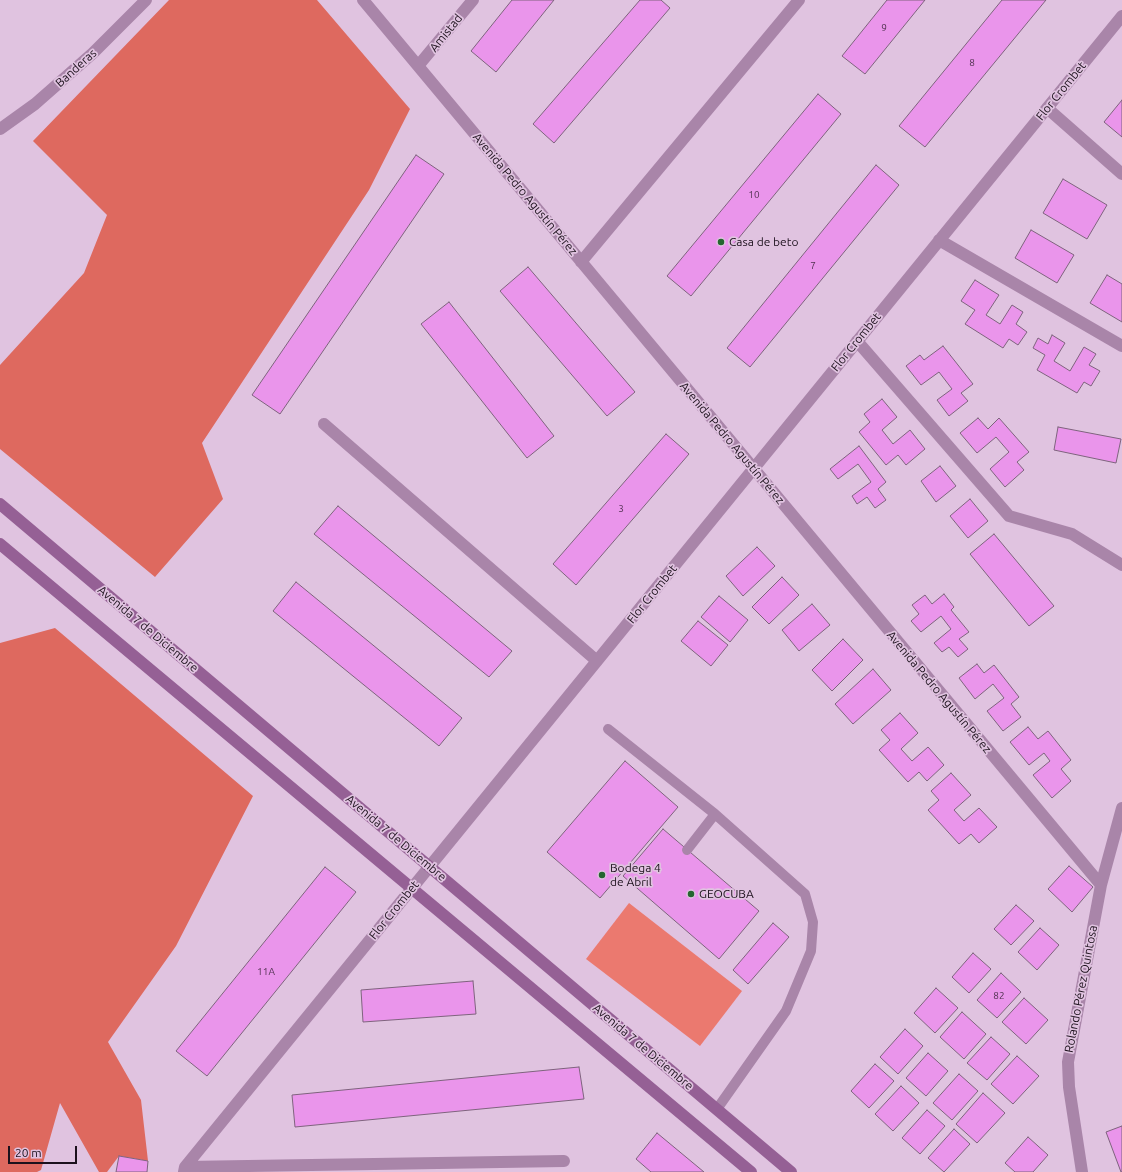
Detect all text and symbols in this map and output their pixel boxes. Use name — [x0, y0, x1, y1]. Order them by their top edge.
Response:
street label: Amistad — [427, 11, 465, 55]
house number: 9 — [881, 22, 887, 34]
street label: Banderas — [53, 46, 99, 90]
house number: 8 — [969, 57, 975, 69]
street label: Flor Crombet — [1033, 59, 1089, 123]
street label: Avenida Pedro Agustín Pérez — [470, 130, 580, 258]
house number: 10 — [748, 189, 760, 201]
place label: Casa de beto — [729, 235, 798, 249]
marker: Casa de beto — [716, 237, 726, 247]
house number: 7 — [810, 260, 816, 272]
street label: Flor Crombet — [828, 310, 884, 374]
street label: Avenida Pedro Agustín Pérez — [677, 379, 787, 507]
house number: 3 — [618, 503, 624, 515]
street label: Flor Crombet — [624, 562, 680, 626]
street label: Avenida 7 de Diciembre — [95, 583, 201, 675]
street label: Avenida Pedro Agustín Pérez — [884, 628, 994, 756]
street label: Avenida 7 de Diciembre — [343, 792, 449, 884]
place label: Bodega 4 de Abril — [610, 861, 661, 889]
marker: Bodega 4 de Abril — [597, 870, 607, 880]
street label: Flor Crombet — [366, 878, 422, 942]
place label: GEOCUBA — [699, 887, 754, 901]
marker: GEOCUBA — [686, 889, 696, 899]
street label: Rolando Pérez Quintosa — [1062, 924, 1100, 1054]
house number: 11A — [257, 966, 275, 978]
house number: 82 — [993, 990, 1005, 1002]
street label: Avenida 7 de Diciembre — [590, 1001, 696, 1093]
scale bar — [10, 1138, 79, 1164]
text: 20 m — [15, 1146, 42, 1159]

